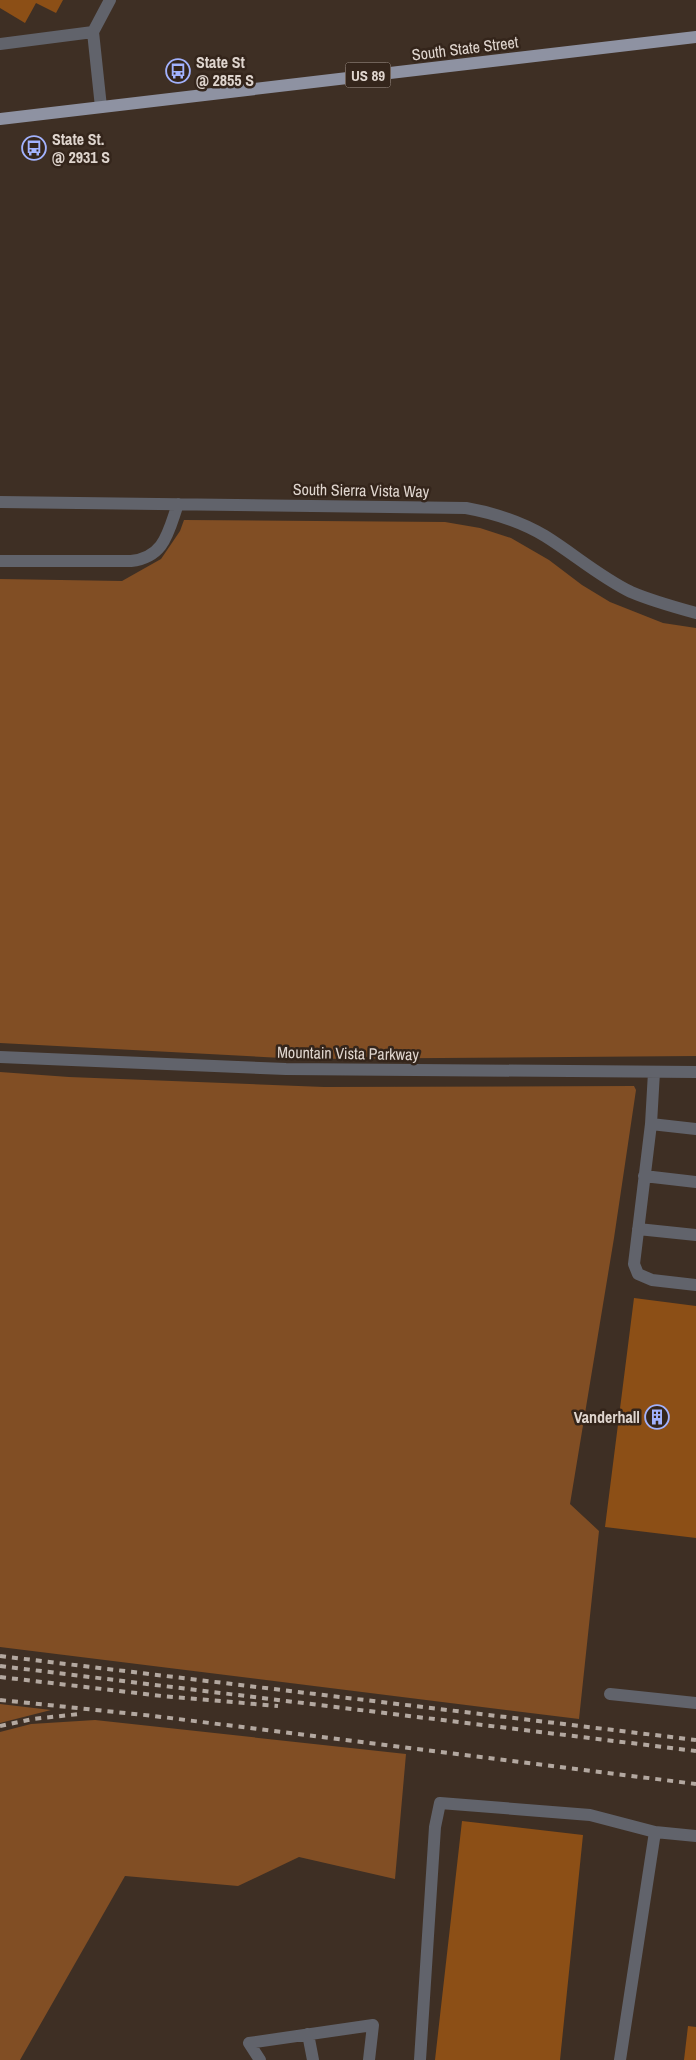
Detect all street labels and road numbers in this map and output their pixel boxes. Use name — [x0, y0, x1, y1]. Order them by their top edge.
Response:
street label: South State Street — [410, 31, 520, 65]
road number: US 89 — [346, 62, 390, 88]
street label: South Sierra Vista Way — [293, 478, 430, 502]
street label: Mountain Vista Parkway — [277, 1041, 420, 1065]

